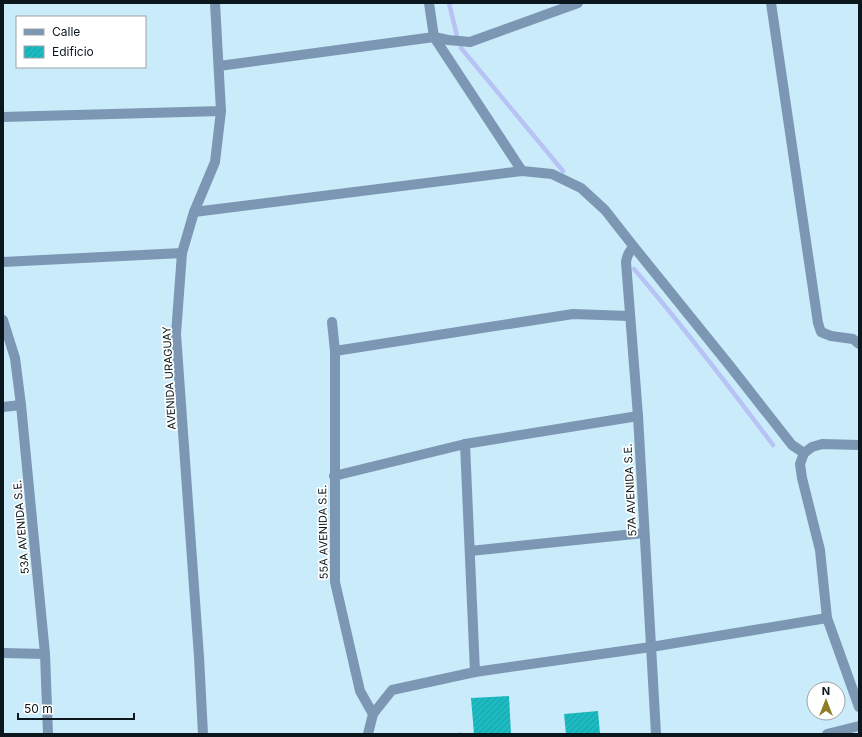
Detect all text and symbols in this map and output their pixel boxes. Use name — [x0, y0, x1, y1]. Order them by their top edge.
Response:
legend — [16, 16, 146, 68]
text: Calle — [52, 24, 80, 39]
text: Edificio — [52, 44, 94, 59]
street label: AVENIDA URAGUAY — [159, 325, 179, 430]
street label: 57A AVENIDA S.E. — [621, 443, 639, 537]
street label: 53A AVENIDA S.E. — [10, 479, 32, 575]
street label: 55A AVENIDA S.E. — [315, 485, 331, 579]
north arrow — [806, 681, 846, 721]
text: N — [822, 684, 830, 698]
scale bar — [18, 695, 134, 721]
text: 50 m — [24, 701, 53, 716]

